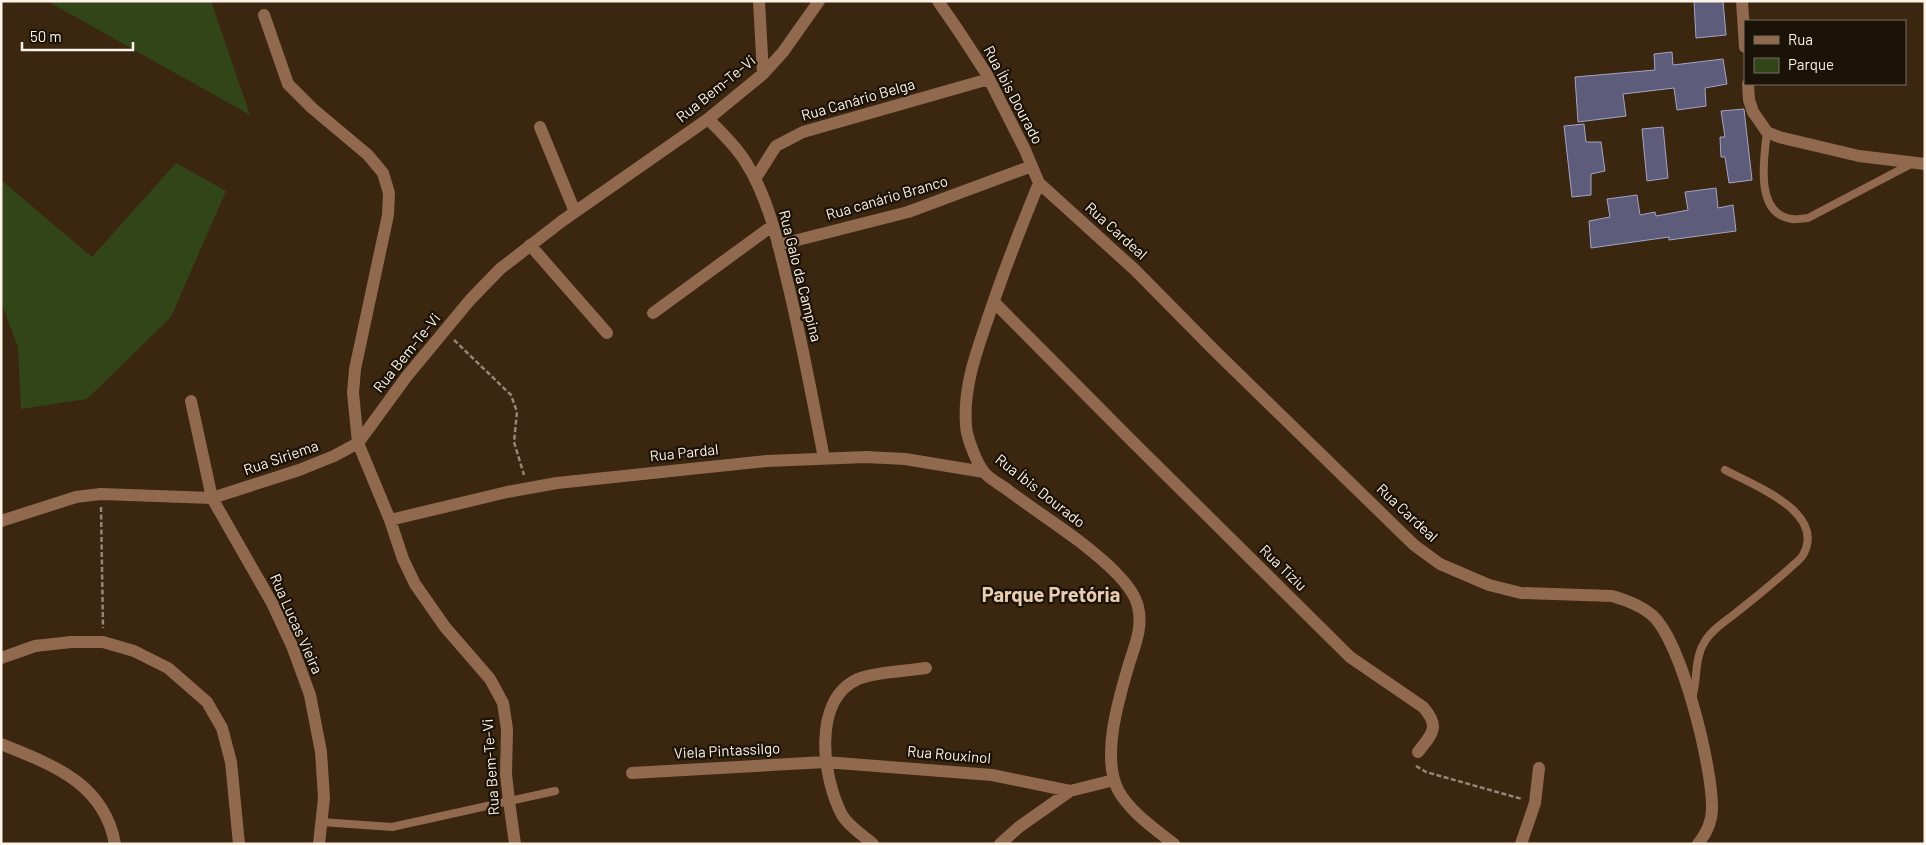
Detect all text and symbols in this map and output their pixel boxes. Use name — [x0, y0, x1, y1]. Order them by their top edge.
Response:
scale bar — [22, 20, 134, 52]
legend — [1744, 20, 1906, 85]
text: 50 m — [30, 27, 62, 45]
text: Rua — [1788, 30, 1813, 48]
street label: Rua Íbis Dourado — [980, 42, 1047, 147]
street label: Rua Bem-Te-Vi — [672, 51, 759, 126]
text: Parque — [1788, 55, 1834, 73]
street label: Rua Canário Belga — [799, 74, 917, 124]
street label: Rua canário Branco — [824, 171, 950, 223]
street label: Rua Cardeal — [1082, 198, 1151, 263]
street label: Rua Galo da Campina — [776, 208, 826, 343]
street label: Rua Bem-Te-Vi — [369, 309, 444, 396]
street label: Rua Siriema — [241, 436, 320, 478]
street label: Rua Pardal — [649, 439, 719, 465]
street label: Rua Íbis Dourado — [992, 450, 1089, 531]
street label: Rua Cardeal — [1373, 479, 1442, 545]
street label: Rua Tiziu — [1256, 540, 1311, 594]
street label: Rua Lucas Vieira — [267, 571, 327, 676]
district label: Parque Pretória — [982, 582, 1120, 606]
street label: Rua Bem-Te-Vi — [478, 718, 502, 816]
street label: Viela Pintassilgo — [673, 738, 781, 762]
street label: Rua Rouxinol — [907, 741, 992, 767]

